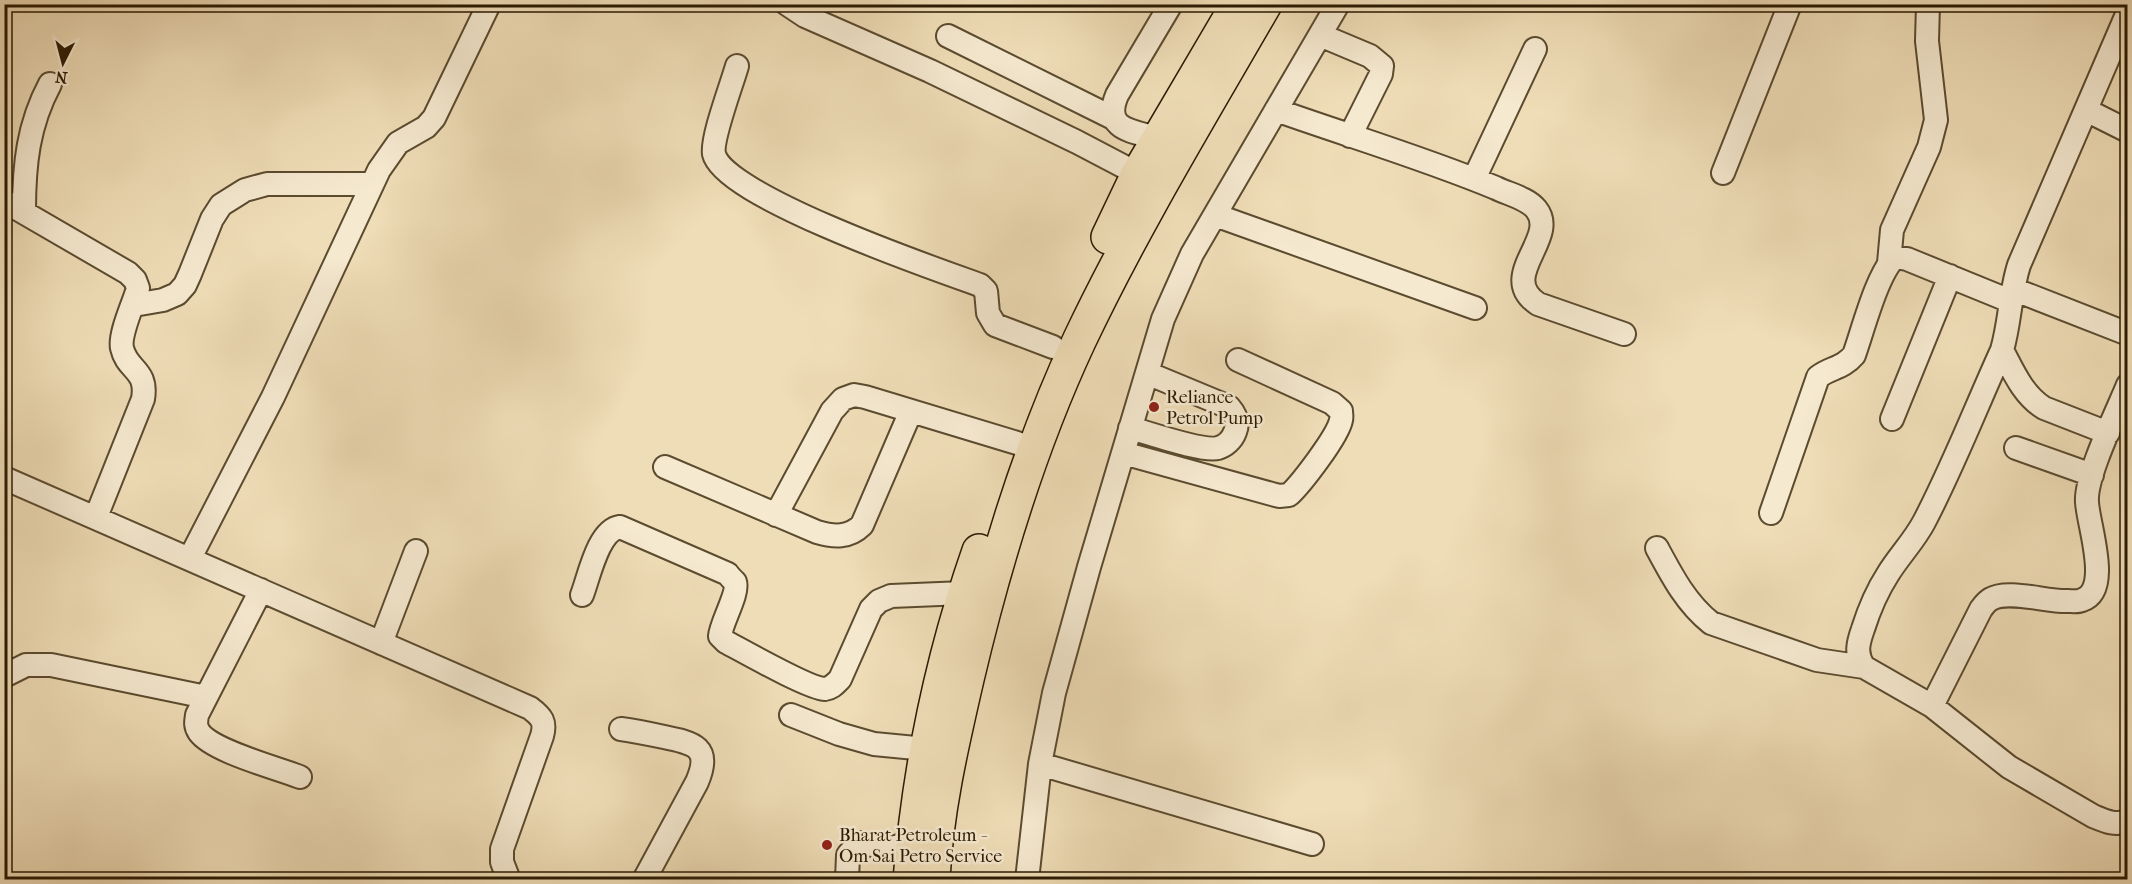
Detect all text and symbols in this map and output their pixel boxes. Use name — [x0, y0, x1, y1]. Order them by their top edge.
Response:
north arrow — [33, 33, 93, 93]
text: N — [54, 67, 69, 88]
place label: Reliance Petrol Pump — [1166, 387, 1263, 429]
marker: Reliance Petrol Pump — [1147, 400, 1161, 414]
place label: Bharat Petroleum - Om Sai Petro Service — [839, 825, 1002, 867]
marker: Bharat Petroleum - Om Sai Petro Service — [820, 838, 834, 852]

